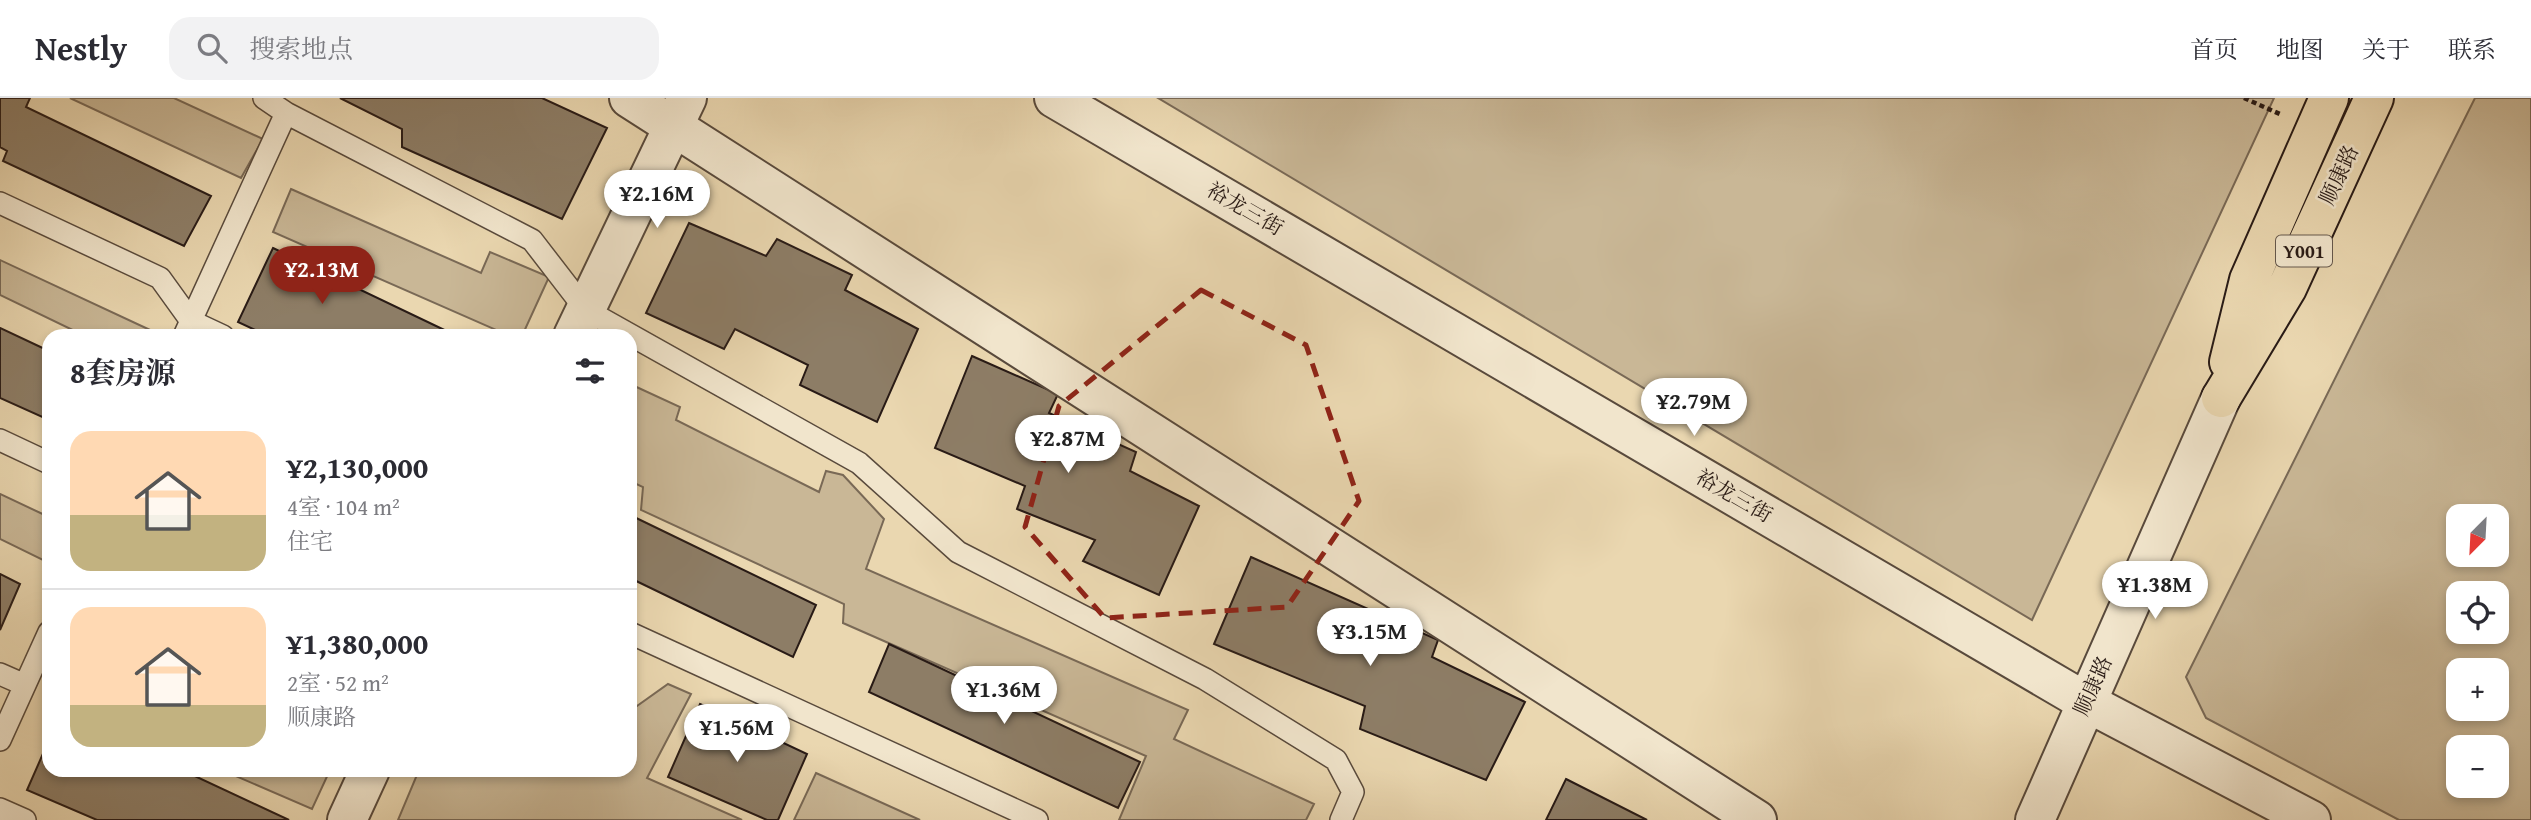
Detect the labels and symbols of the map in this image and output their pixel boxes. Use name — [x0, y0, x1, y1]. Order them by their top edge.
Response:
street label: 顺康路 — [2311, 140, 2366, 210]
pin: ¥2.16M — [600, 170, 714, 230]
street label: 裕龙三街 — [1201, 174, 1289, 243]
road number: Y001 — [2276, 236, 2332, 266]
pin: ¥2.13M — [265, 246, 379, 306]
pin: ¥2.79M — [1637, 378, 1751, 438]
pin: ¥2.87M — [1011, 416, 1125, 475]
street label: 裕龙三街 — [1690, 461, 1778, 530]
north arrow — [2446, 504, 2510, 567]
pin: ¥1.38M — [2098, 561, 2212, 621]
pin: ¥3.15M — [1313, 608, 1427, 668]
street label: 顺康路 — [2066, 651, 2120, 721]
pin: ¥1.36M — [947, 666, 1061, 726]
pin: ¥1.56M — [680, 704, 794, 764]

